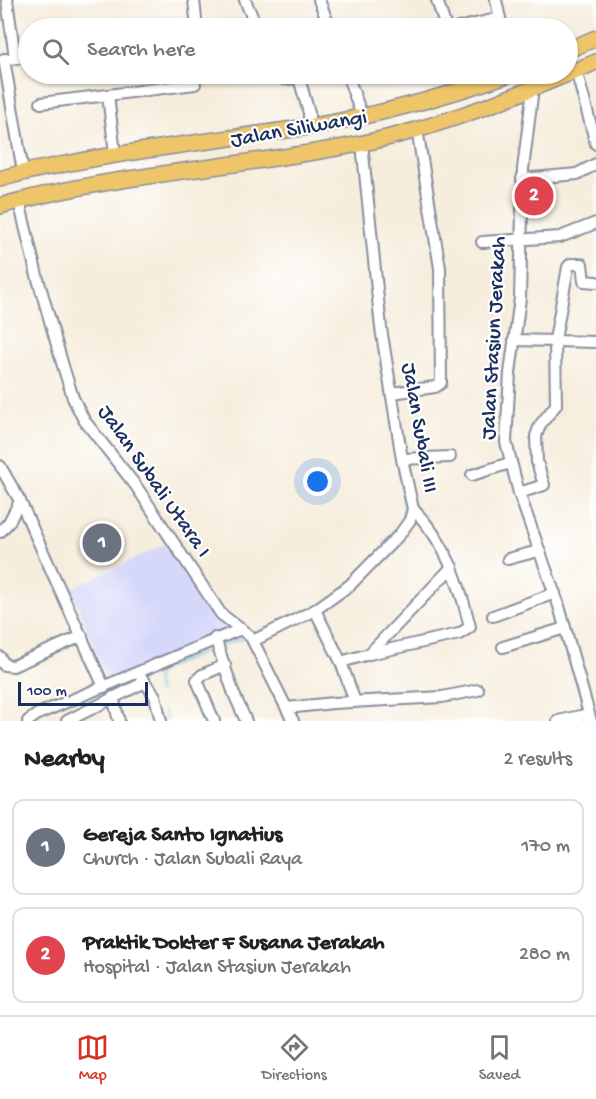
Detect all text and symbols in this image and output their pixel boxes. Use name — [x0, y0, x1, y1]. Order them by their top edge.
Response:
search box — [18, 18, 578, 84]
icon: search — [39, 35, 72, 68]
text: Search here — [87, 38, 195, 64]
street label: Jalan Siliwangi — [229, 105, 369, 155]
pin: 2 — [514, 174, 554, 218]
street label: Jalan Stasiun Jerakah — [477, 235, 513, 440]
street label: Jalan Subali III — [394, 361, 442, 495]
street label: Jalan Subali Utara I — [91, 401, 215, 563]
your location — [303, 467, 332, 496]
pin: 1 — [82, 520, 122, 566]
scale bar — [18, 679, 148, 706]
text: 100 m — [27, 683, 67, 702]
text: Nearby — [24, 745, 105, 776]
text: 2 results — [503, 749, 572, 772]
text: Gereja Santo Ignatius — [83, 823, 282, 849]
text: 1 — [41, 836, 50, 859]
text: 170 m — [521, 836, 570, 859]
text: Church · Jalan Subali Raya — [83, 849, 302, 872]
text: Praktik Dokter F Susana Jerakah — [83, 931, 385, 957]
text: 2 — [41, 944, 50, 967]
text: 280 m — [519, 944, 570, 967]
text: Hospital · Jalan Stasiun Jerakah — [83, 957, 351, 980]
tab: Map — [76, 1031, 109, 1086]
tab: Directions — [261, 1031, 327, 1086]
tab: Saved — [479, 1031, 520, 1086]

